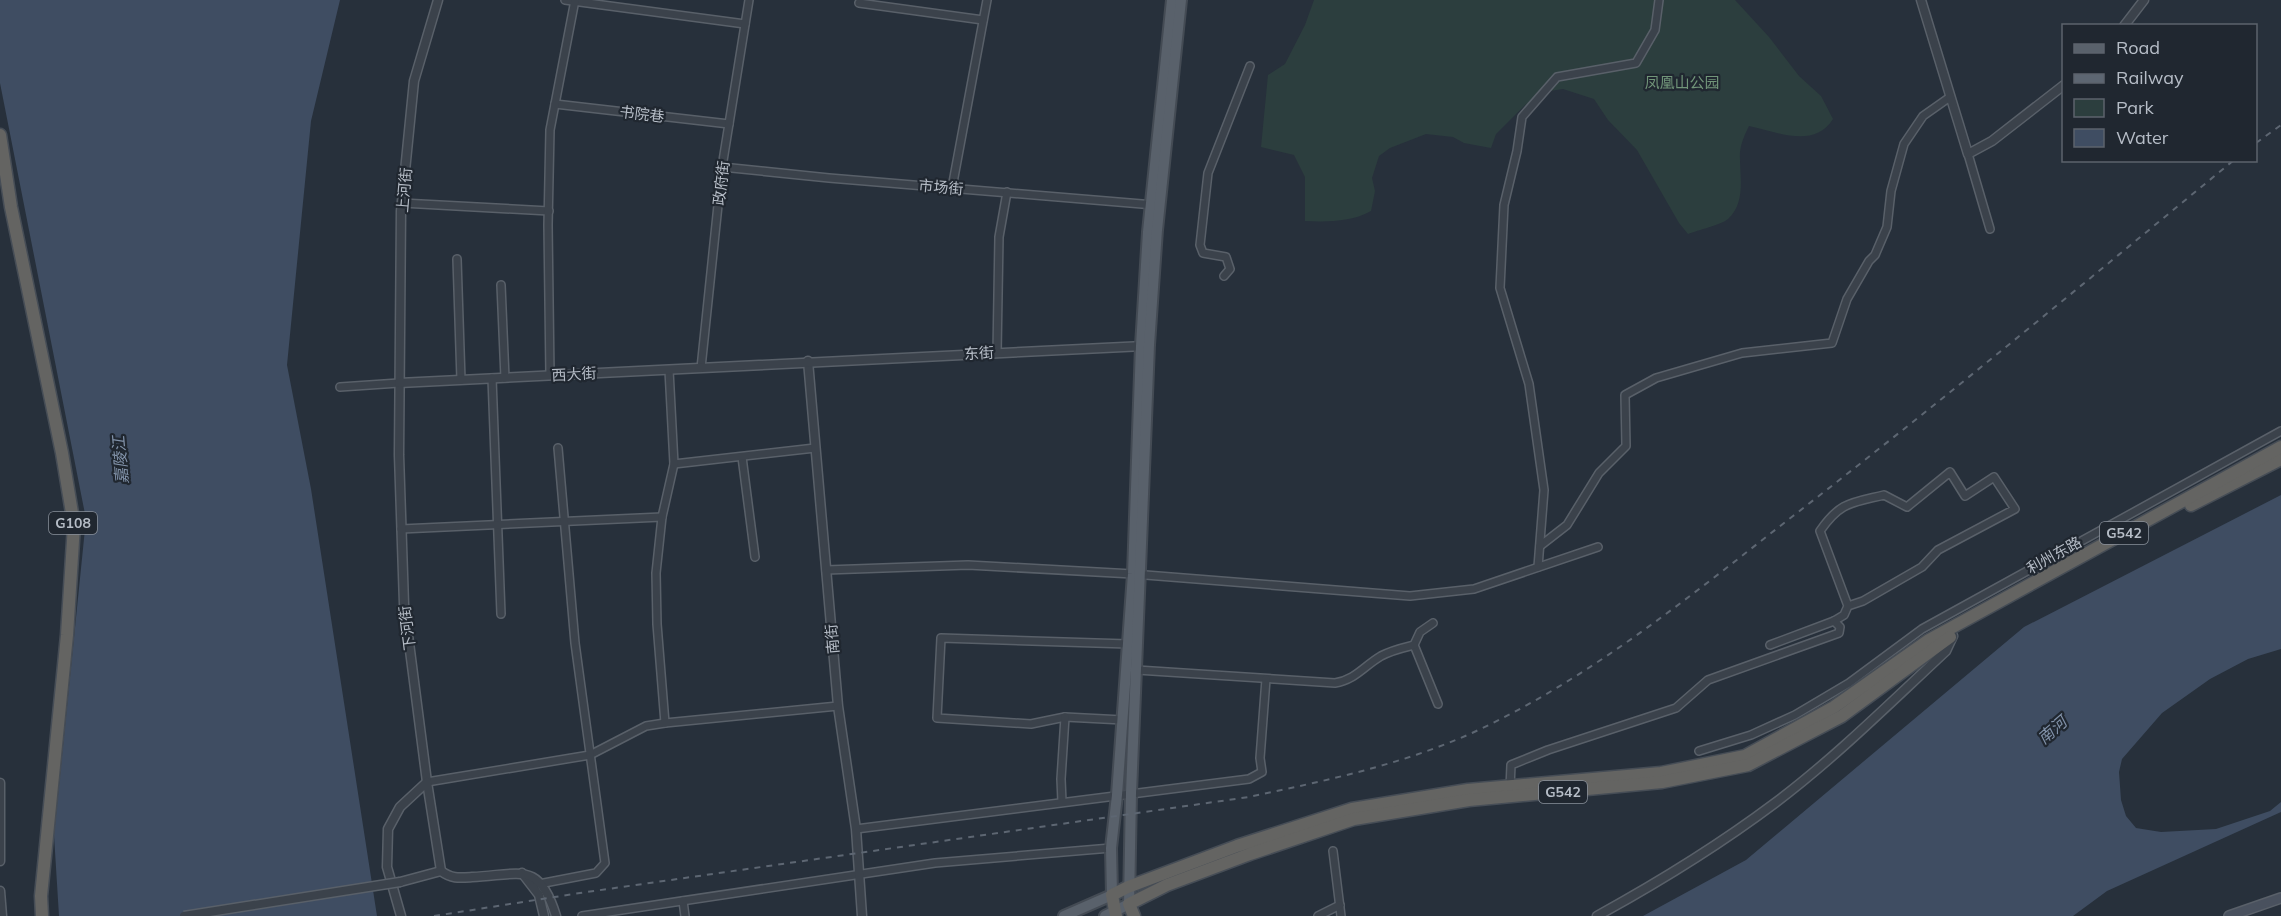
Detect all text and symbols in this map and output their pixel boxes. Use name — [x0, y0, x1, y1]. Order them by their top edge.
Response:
legend — [2062, 24, 2257, 162]
text: Road — [2116, 36, 2160, 59]
text: Railway — [2116, 66, 2184, 89]
park label: 凤凰山公园 — [1644, 73, 1720, 92]
text: Park — [2116, 96, 2155, 119]
street label: 书院巷 — [619, 102, 665, 126]
text: Water — [2116, 126, 2169, 149]
street label: 政府街 — [709, 160, 733, 206]
street label: 上河街 — [393, 167, 415, 213]
street label: 市场街 — [918, 176, 964, 198]
street label: 东街 — [964, 343, 994, 363]
street label: 西大街 — [551, 363, 597, 385]
water label: 嘉陵江 — [108, 433, 132, 485]
road number: G108 — [49, 512, 97, 534]
road number: G542 — [2100, 522, 2148, 544]
street label: 利州东路 — [2023, 532, 2085, 578]
street label: 下河街 — [395, 605, 419, 651]
street label: 南街 — [821, 623, 843, 655]
water label: 南河 — [2033, 710, 2073, 748]
road number: G542 — [1539, 781, 1587, 803]

